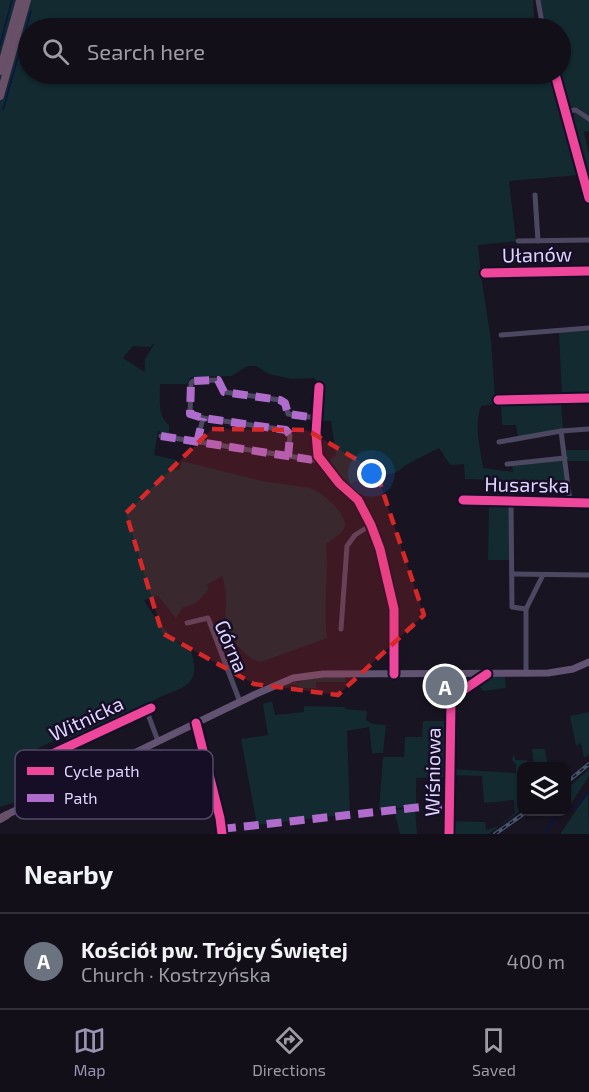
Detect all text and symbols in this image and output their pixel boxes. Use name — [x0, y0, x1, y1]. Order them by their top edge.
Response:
search box — [18, 18, 571, 84]
icon: search — [39, 35, 72, 68]
text: Search here — [87, 38, 205, 64]
street label: Ułanów — [502, 241, 572, 267]
your location — [357, 459, 386, 488]
street label: Husarska — [484, 471, 570, 497]
street label: Górna — [210, 616, 254, 676]
pin: A — [426, 664, 464, 708]
street label: Witnicka — [45, 690, 127, 746]
street label: Wiśniowa — [419, 727, 445, 817]
legend — [15, 750, 213, 819]
text: Cycle path — [64, 761, 140, 780]
map controls — [517, 762, 571, 816]
button: layers — [517, 762, 571, 816]
text: Path — [64, 788, 98, 807]
text: Nearby — [24, 858, 113, 889]
text: Kościół pw. Trójcy Świętej — [81, 936, 348, 962]
text: A — [37, 949, 50, 973]
text: 400 m — [507, 949, 565, 973]
text: Church · Kostrzyńska — [81, 962, 271, 986]
tab: Map — [73, 1024, 106, 1079]
tab: Directions — [252, 1024, 326, 1079]
tab: Saved — [472, 1024, 516, 1079]

